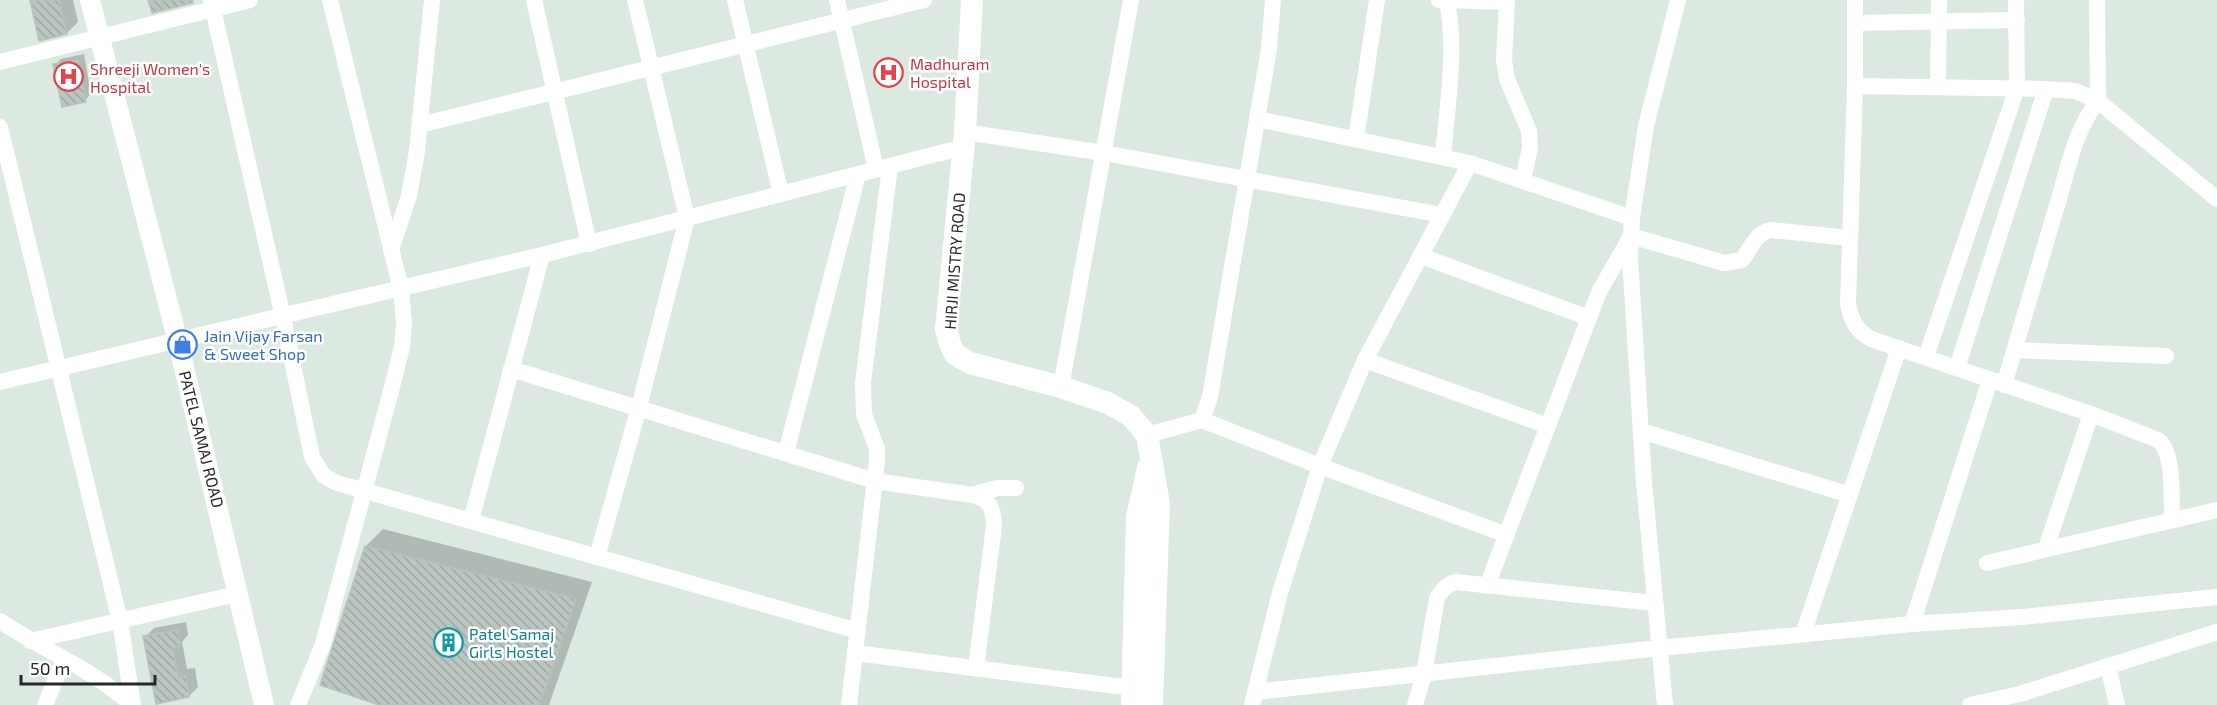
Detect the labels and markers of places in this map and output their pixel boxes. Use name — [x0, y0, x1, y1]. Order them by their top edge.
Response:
place label: Madhuram Hospital — [910, 54, 990, 91]
hospital icon: Madhuram Hospital — [873, 56, 905, 88]
place label: Shreeji Women's Hospital — [90, 59, 210, 96]
hospital icon: Shreeji Women's Hospital — [53, 61, 85, 93]
place label: Jain Vijay Farsan & Sweet Shop — [204, 326, 323, 363]
shop icon: Jain Vijay Farsan & Sweet Shop — [167, 328, 199, 360]
place label: Patel Samaj Girls Hostel — [469, 624, 554, 661]
building icon: Patel Samaj Girls Hostel — [432, 626, 464, 658]

